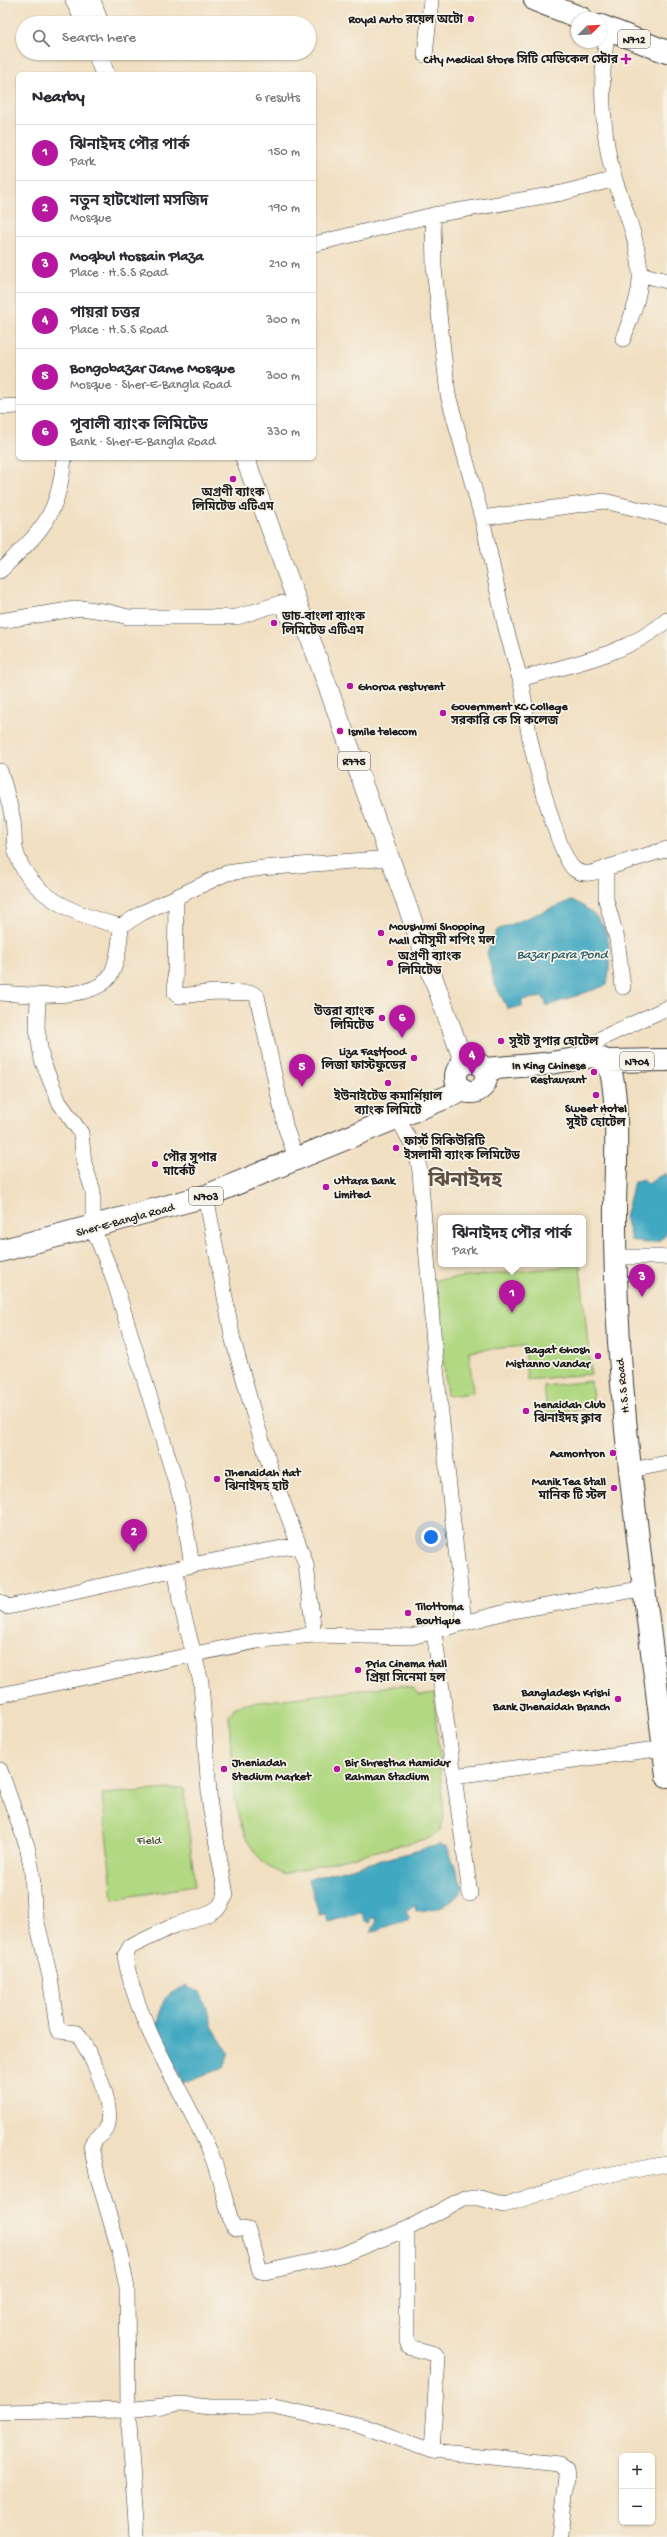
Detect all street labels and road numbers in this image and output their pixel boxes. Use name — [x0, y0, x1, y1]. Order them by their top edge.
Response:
road number: N712 — [618, 30, 650, 48]
road number: R775 — [338, 752, 370, 770]
road number: N704 — [620, 1052, 654, 1070]
road number: N703 — [189, 1187, 223, 1205]
street label: Sher-E-Bangla Road — [75, 1201, 177, 1241]
street label: H.S.S Road — [614, 1357, 634, 1414]

